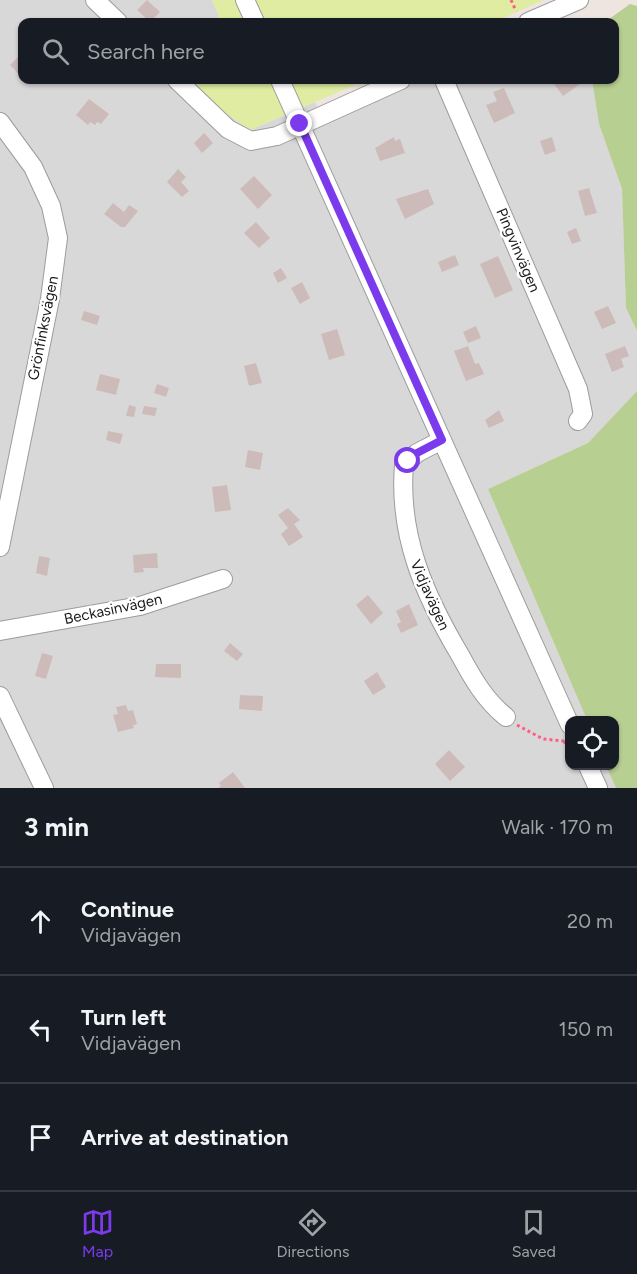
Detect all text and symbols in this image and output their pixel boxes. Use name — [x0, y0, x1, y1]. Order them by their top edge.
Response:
search box — [18, 18, 619, 84]
icon: search — [39, 35, 72, 68]
text: Search here — [87, 38, 205, 65]
route end — [286, 110, 312, 136]
street label: Pingvinvägen — [492, 205, 544, 295]
street label: Grönfinksvägen — [24, 274, 62, 382]
route start — [394, 447, 420, 473]
street label: Vidjavägen — [407, 557, 453, 633]
street label: Beckasinvägen — [62, 590, 164, 628]
map controls — [565, 716, 619, 770]
button: locate — [565, 716, 619, 770]
text: 3 min — [24, 811, 89, 843]
text: Walk · 170 m — [502, 815, 613, 839]
text: Continue — [81, 896, 174, 923]
icon: ahead — [24, 905, 57, 938]
text: 20 m — [567, 909, 613, 933]
text: Vidjavägen — [81, 923, 181, 947]
text: Turn left — [81, 1004, 167, 1031]
icon: left — [24, 1013, 57, 1046]
text: 150 m — [558, 1017, 613, 1041]
text: Vidjavägen — [81, 1031, 181, 1055]
icon: arrive — [24, 1121, 57, 1154]
text: Arrive at destination — [81, 1124, 289, 1151]
tab: Map — [81, 1206, 114, 1261]
tab: Directions — [276, 1206, 349, 1261]
tab: Saved — [512, 1206, 556, 1261]

